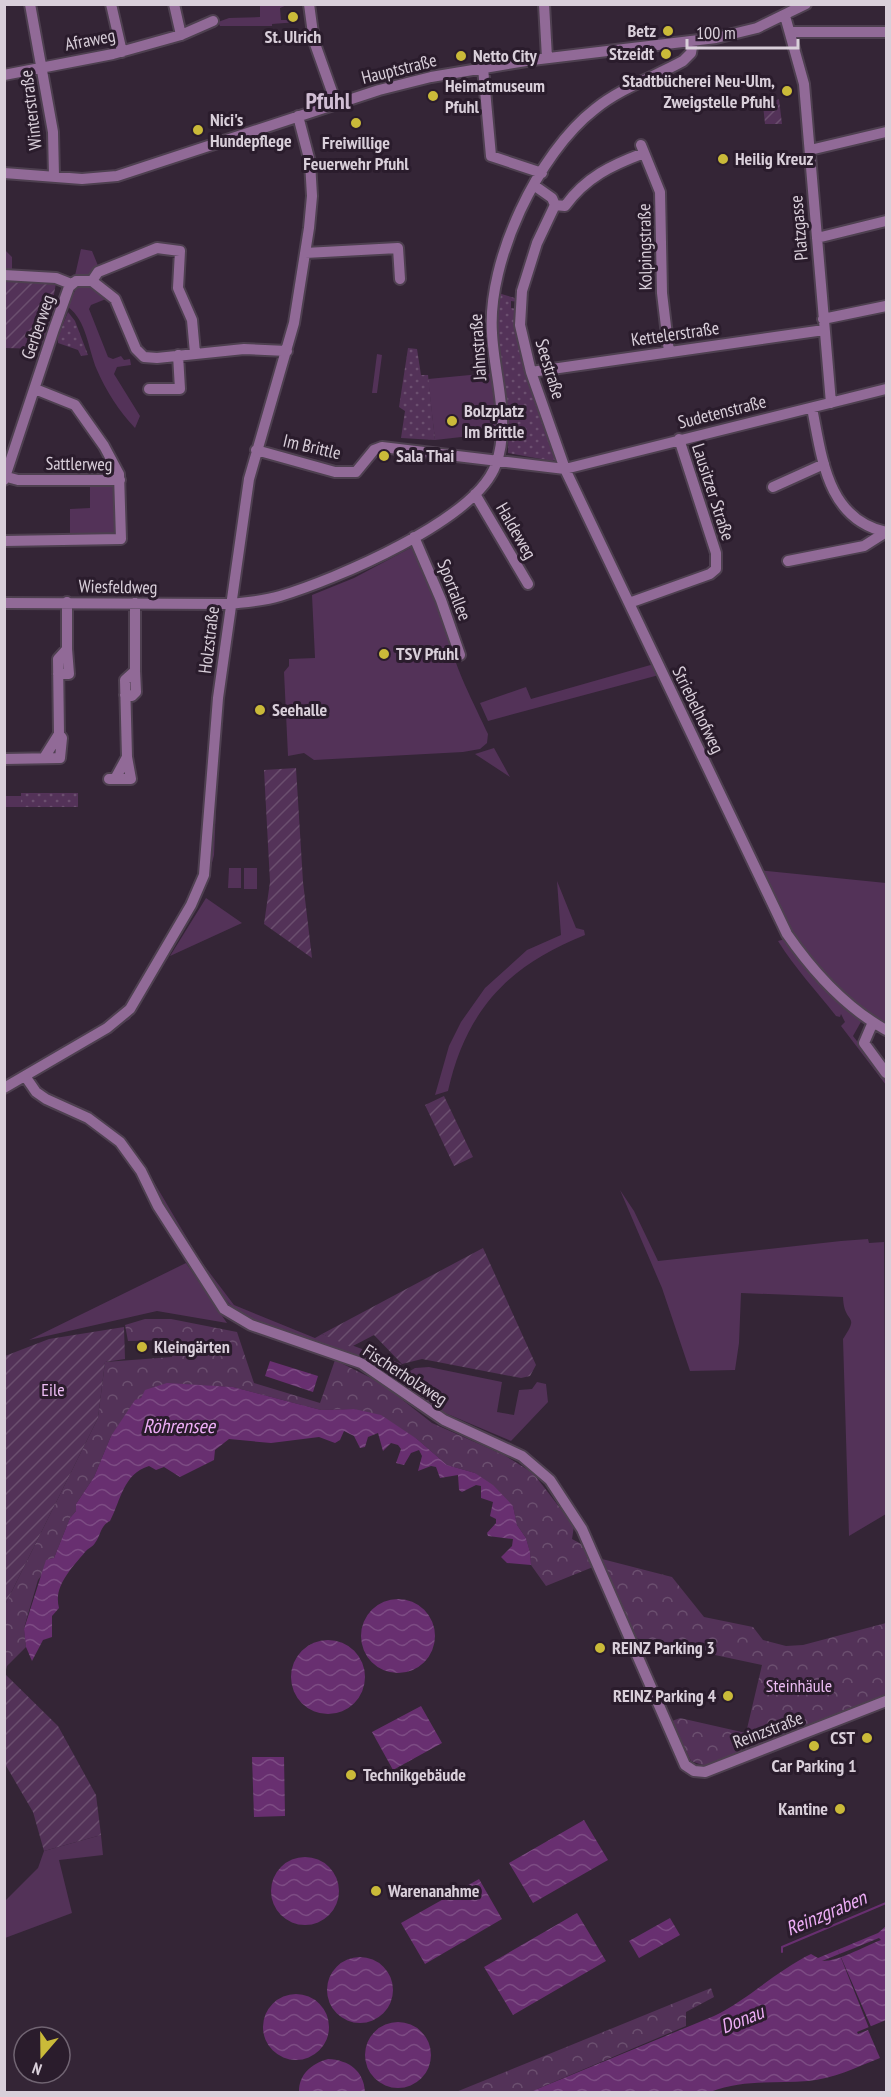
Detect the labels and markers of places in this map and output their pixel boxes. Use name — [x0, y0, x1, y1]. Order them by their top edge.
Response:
marker: St. Ulrich — [286, 10, 300, 24]
place label: Betz — [627, 19, 656, 42]
marker: Betz — [661, 24, 675, 38]
place label: St. Ulrich — [265, 25, 321, 48]
place label: Stzeidt — [609, 42, 655, 65]
place label: Netto City — [473, 44, 537, 67]
marker: Stzeidt — [659, 47, 673, 61]
marker: Netto City — [454, 49, 468, 63]
place label: Stadtbücherei Neu-Ulm, Zweigstelle Pfuhl — [622, 69, 776, 113]
place label: Heimatmuseum Pfuhl — [445, 74, 545, 118]
marker: Stadtbücherei Neu-Ulm, Zweigstelle Pfuhl — [780, 84, 794, 98]
marker: Heimatmuseum Pfuhl — [426, 89, 440, 103]
place label: Nici's Hundepflege — [210, 108, 292, 152]
marker: Freiwillige Feuerwehr Pfuhl — [349, 116, 363, 130]
marker: Nici's Hundepflege — [191, 123, 205, 137]
place label: Freiwillige Feuerwehr Pfuhl — [303, 131, 409, 175]
place label: Heilig Kreuz — [735, 147, 814, 170]
marker: Heilig Kreuz — [716, 152, 730, 166]
place label: Bolzplatz Im Brittle — [464, 399, 525, 443]
marker: Bolzplatz Im Brittle — [445, 414, 459, 428]
place label: Sala Thai — [396, 444, 454, 467]
marker: Sala Thai — [377, 449, 391, 463]
place label: TSV Pfuhl — [396, 642, 459, 665]
marker: TSV Pfuhl — [377, 647, 391, 661]
place label: Seehalle — [272, 698, 328, 721]
marker: Seehalle — [253, 703, 267, 717]
place label: Kleingärten — [154, 1335, 230, 1358]
marker: Kleingärten — [135, 1340, 149, 1354]
place label: REINZ Parking 3 — [612, 1636, 715, 1659]
marker: REINZ Parking 3 — [593, 1641, 607, 1655]
place label: REINZ Parking 4 — [613, 1684, 716, 1707]
marker: REINZ Parking 4 — [721, 1689, 735, 1703]
place label: CST — [830, 1726, 855, 1749]
marker: CST — [860, 1731, 874, 1745]
marker: Car Parking 1 — [807, 1739, 821, 1753]
place label: Car Parking 1 — [771, 1754, 857, 1777]
place label: Technikgebäude — [363, 1763, 466, 1786]
marker: Technikgebäude — [344, 1768, 358, 1782]
place label: Kantine — [778, 1797, 828, 1820]
marker: Kantine — [833, 1802, 847, 1816]
place label: Warenanahme — [387, 1879, 480, 1902]
marker: Warenanahme — [369, 1884, 383, 1898]

